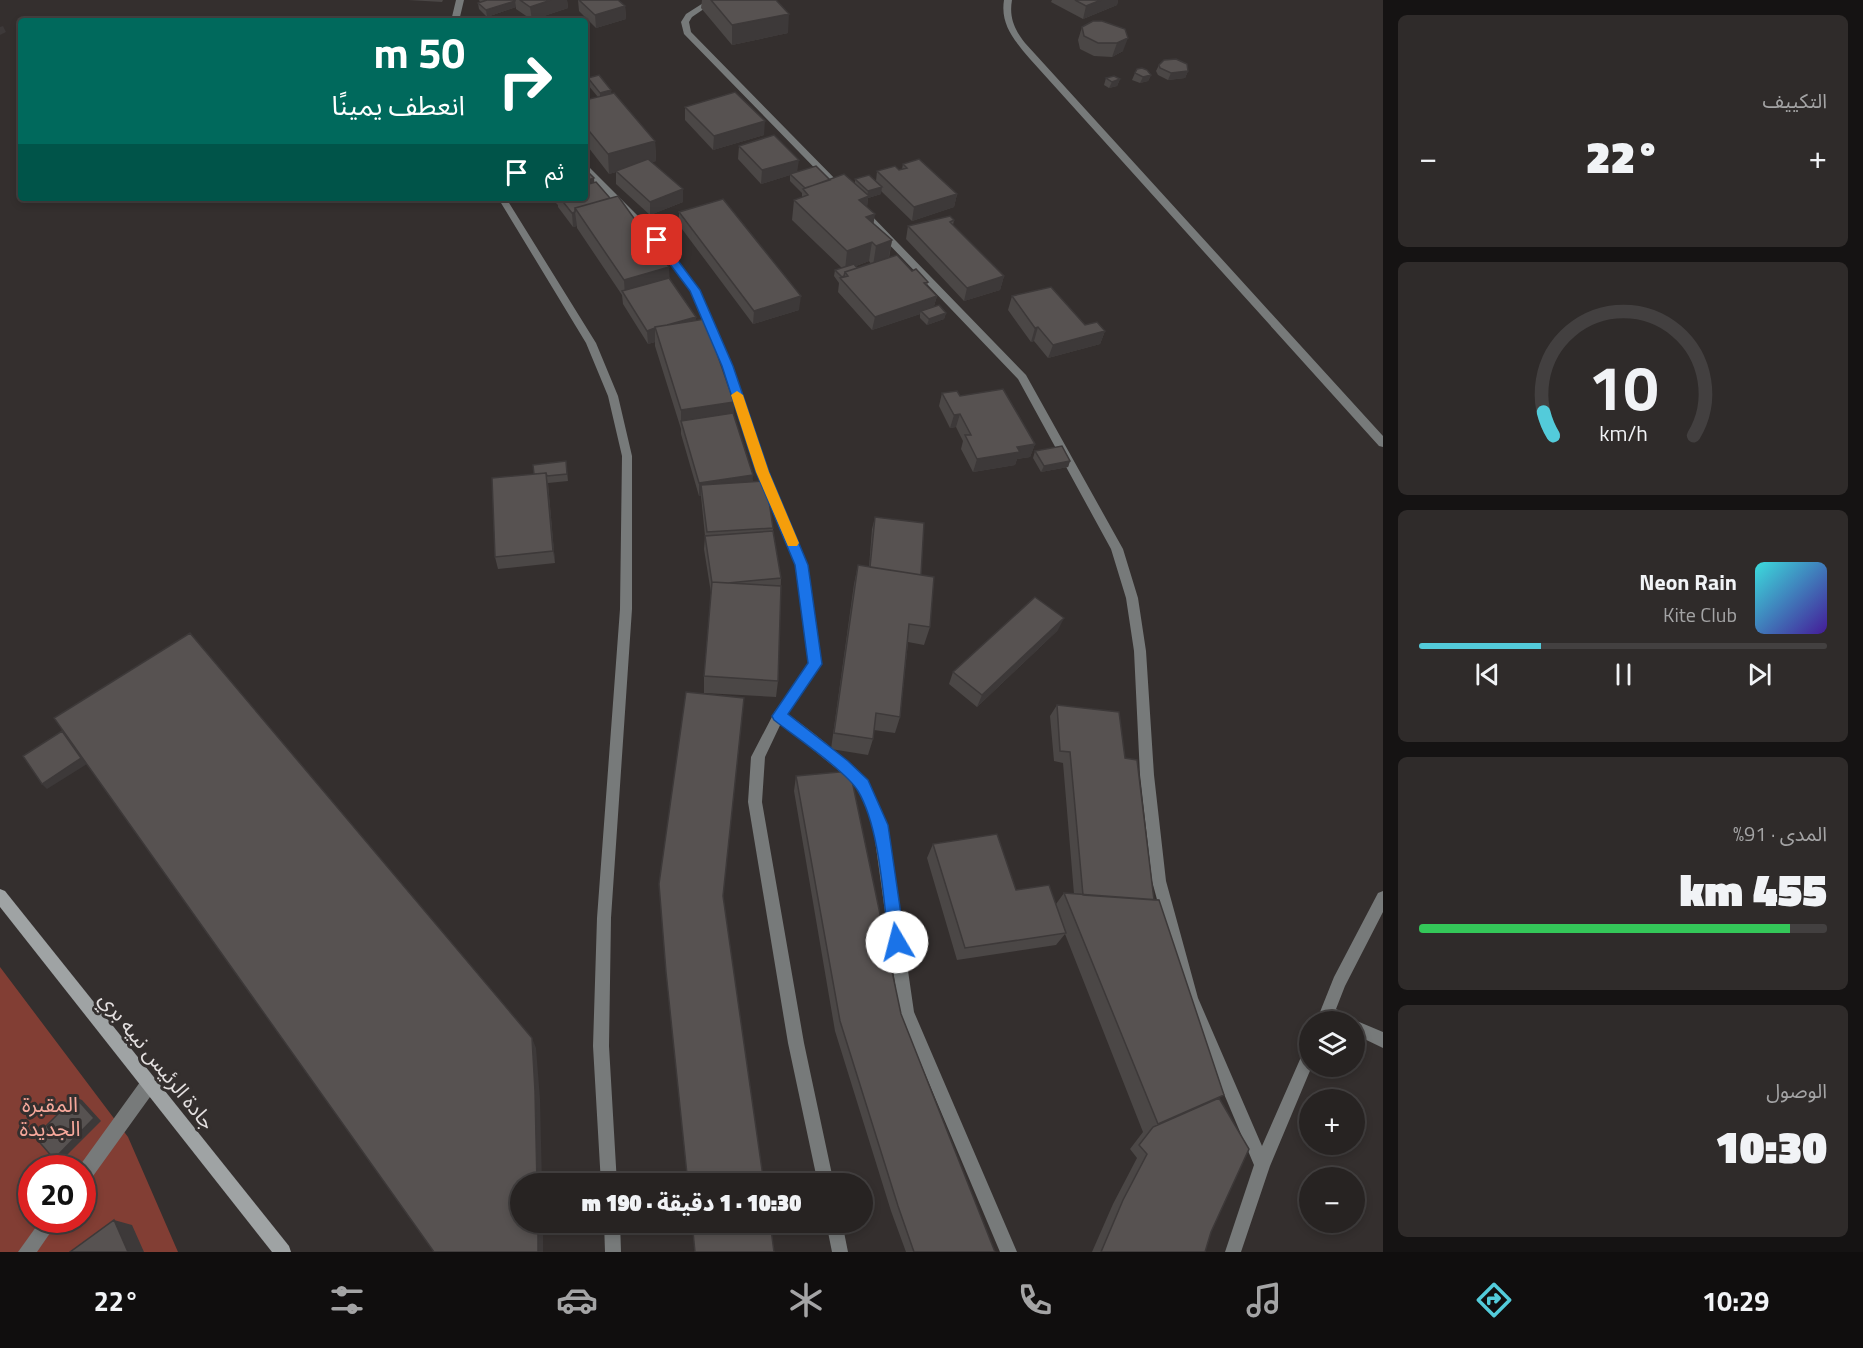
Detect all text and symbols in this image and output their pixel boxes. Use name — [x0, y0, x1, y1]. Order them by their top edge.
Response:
text: 50 m — [373, 20, 465, 84]
icon: right — [486, 42, 564, 120]
text: انعطف يمينًا — [332, 84, 465, 125]
text: التكييف — [1763, 85, 1827, 116]
text: 22° — [1586, 122, 1660, 190]
text: − — [1419, 132, 1437, 182]
text: + — [1809, 132, 1827, 182]
text: ثم — [545, 155, 564, 189]
icon: arrive — [500, 156, 533, 189]
pin — [631, 214, 682, 265]
icon: arrive — [640, 223, 673, 256]
text: 10 — [1588, 339, 1658, 434]
text: km/h — [1599, 417, 1647, 449]
text: Neon Rain — [1639, 565, 1737, 599]
text: Kite Club — [1663, 599, 1737, 630]
icon: previous — [1471, 658, 1504, 691]
icon: pause — [1607, 658, 1640, 691]
icon: next — [1743, 658, 1776, 691]
text: المدى · 91% — [1733, 818, 1827, 849]
text: 455 km — [1679, 855, 1827, 923]
position arrow — [865, 910, 929, 974]
street label: جادة الرئيس نبيه بري — [91, 984, 224, 1137]
map controls — [1299, 1011, 1365, 1233]
button: layers — [1299, 1011, 1365, 1077]
text: الوصول — [1766, 1075, 1827, 1106]
park label: المقبرة الجديدة — [20, 1088, 80, 1144]
button: + — [1299, 1089, 1365, 1155]
text: 10:30 — [1715, 1112, 1827, 1180]
speed limit sign: 20 — [18, 1155, 96, 1233]
button: − — [1299, 1167, 1365, 1233]
text: 10:30 · 1 دقيقة · 190 m — [582, 1186, 801, 1220]
icon: filters — [326, 1279, 368, 1321]
icon: car — [556, 1279, 598, 1321]
icon: climate — [785, 1279, 827, 1321]
icon: phone — [1014, 1279, 1056, 1321]
icon: music — [1243, 1279, 1285, 1321]
icon: directions — [1473, 1279, 1515, 1321]
text: 22° — [94, 1280, 139, 1321]
text: 10:29 — [1702, 1280, 1769, 1321]

